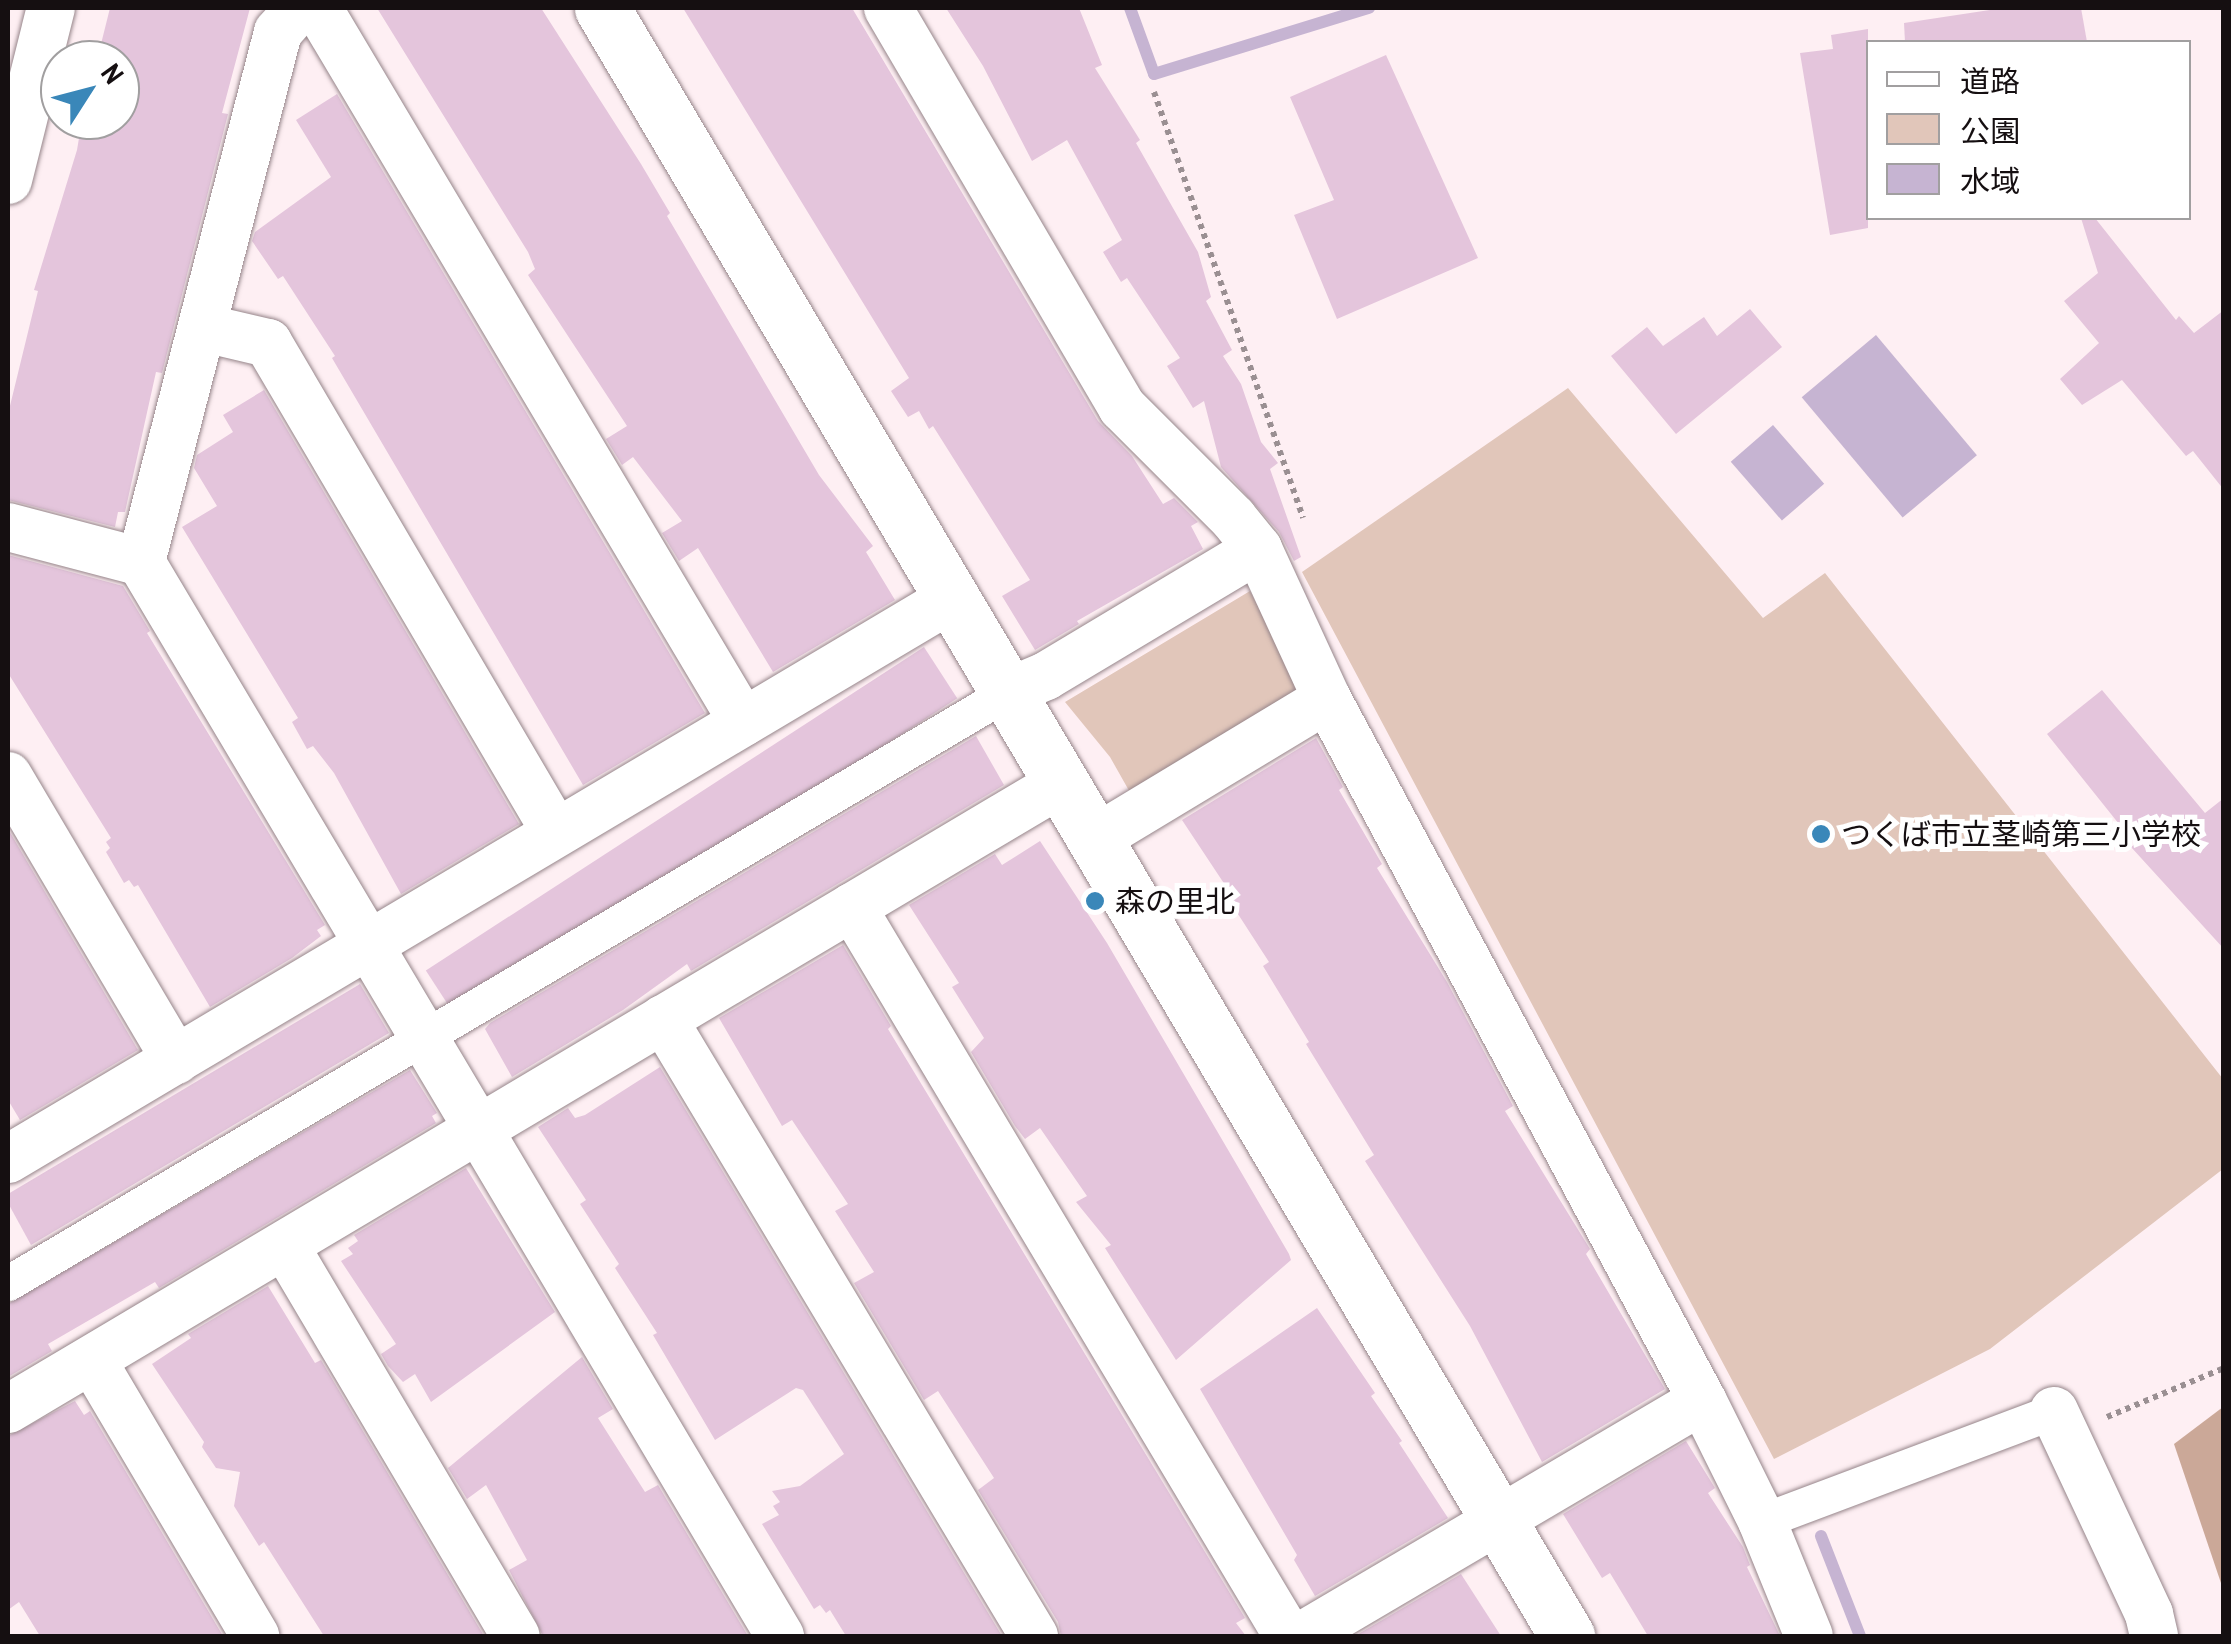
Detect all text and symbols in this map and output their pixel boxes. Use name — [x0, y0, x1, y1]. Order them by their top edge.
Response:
north arrow — [40, 40, 140, 140]
legend — [1866, 40, 2191, 220]
text: N — [92, 56, 133, 91]
text: 道路 — [1960, 61, 2020, 101]
text: 公園 — [1960, 111, 2020, 151]
text: 水域 — [1960, 161, 2020, 201]
place label: つくば市立茎崎第三小学校 — [1841, 816, 2201, 852]
marker: つくば市立茎崎第三小学校 — [1810, 823, 1832, 845]
place label: 森の里北 — [1115, 883, 1235, 919]
marker: 森の里北 — [1084, 890, 1106, 912]

